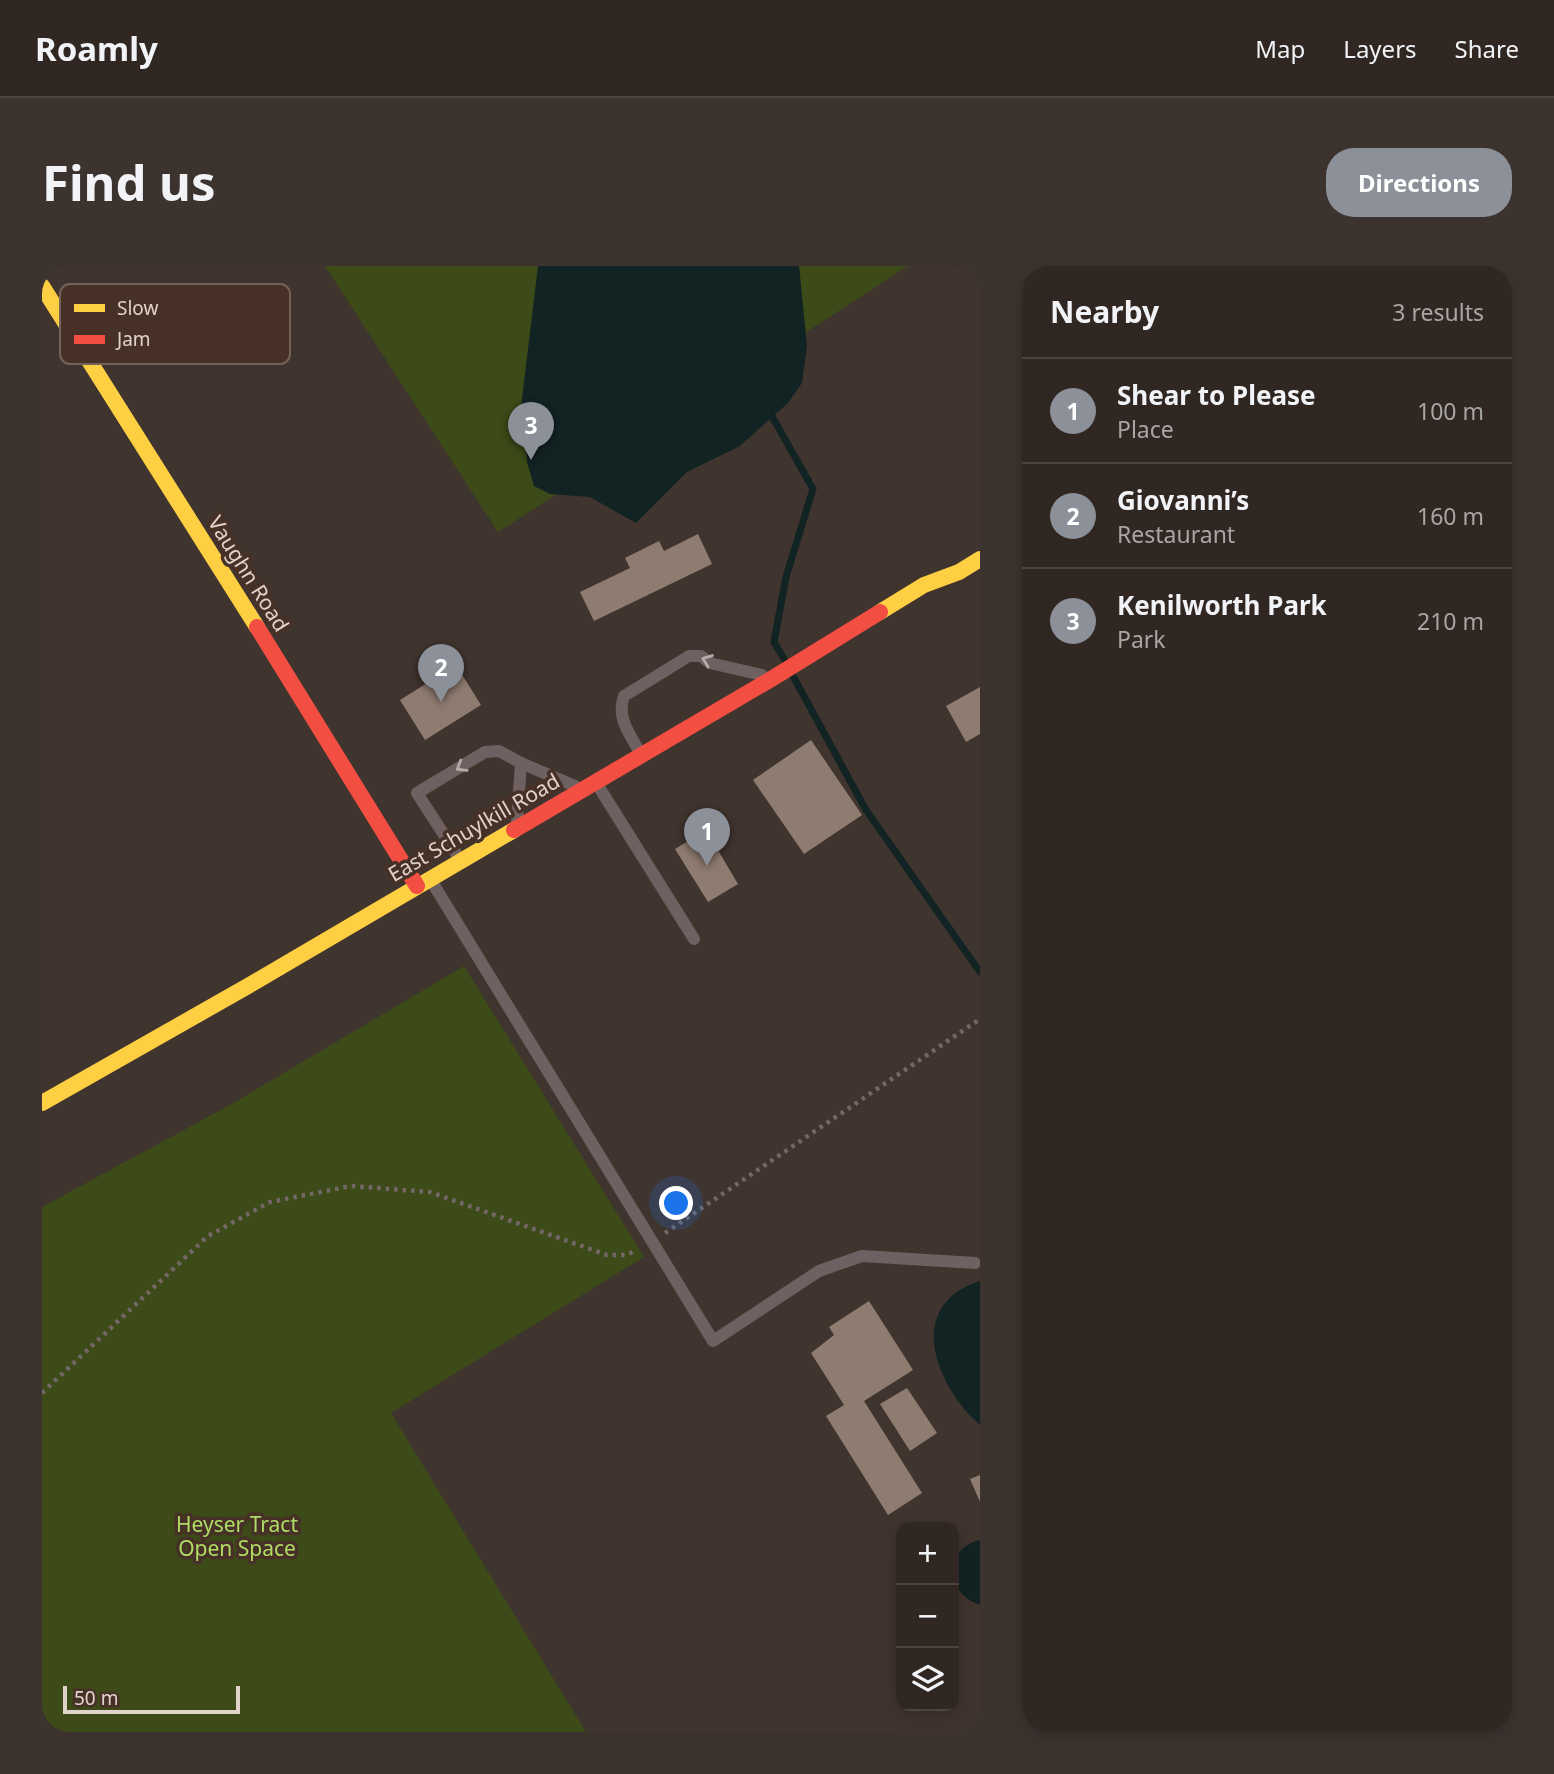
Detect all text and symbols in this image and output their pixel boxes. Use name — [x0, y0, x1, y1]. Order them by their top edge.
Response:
text: Roamly — [35, 26, 158, 71]
text: Map — [1255, 32, 1305, 65]
text: Layers — [1343, 32, 1417, 65]
text: Share — [1455, 32, 1519, 65]
button: Directions — [1326, 148, 1512, 217]
text: Find us — [42, 149, 216, 215]
legend — [60, 284, 290, 364]
text: Nearby — [1050, 291, 1159, 332]
text: Slow — [117, 295, 158, 321]
text: 3 results — [1392, 296, 1484, 328]
text: Jam — [115, 326, 151, 352]
text: Shear to Please — [1117, 377, 1316, 413]
text: 1 — [1066, 395, 1080, 427]
text: 100 m — [1417, 395, 1484, 427]
pin: 3 — [508, 402, 554, 460]
text: Place — [1117, 413, 1174, 445]
text: Giovanni’s — [1117, 482, 1249, 518]
text: 2 — [1066, 500, 1080, 532]
text: 160 m — [1417, 500, 1484, 532]
street label: Vaughn Road — [202, 510, 296, 637]
text: Restaurant — [1117, 518, 1235, 550]
text: Kenilworth Park — [1117, 587, 1327, 623]
text: 3 — [1066, 605, 1080, 637]
text: 210 m — [1417, 605, 1484, 637]
text: Park — [1117, 623, 1166, 655]
pin: 2 — [418, 644, 464, 702]
one-way arrow — [702, 655, 714, 669]
one-way arrow — [455, 758, 468, 771]
street label: East Schuylkill Road — [383, 767, 564, 888]
pin: 1 — [684, 808, 730, 866]
your location — [659, 1186, 693, 1220]
park label: Heyser Tract Open Space — [176, 1510, 298, 1562]
map controls — [896, 1522, 959, 1711]
button: + — [896, 1522, 959, 1585]
button: − — [896, 1585, 959, 1648]
button: layers — [896, 1648, 959, 1711]
scale bar — [63, 1683, 240, 1715]
text: 50 m — [74, 1685, 118, 1711]

